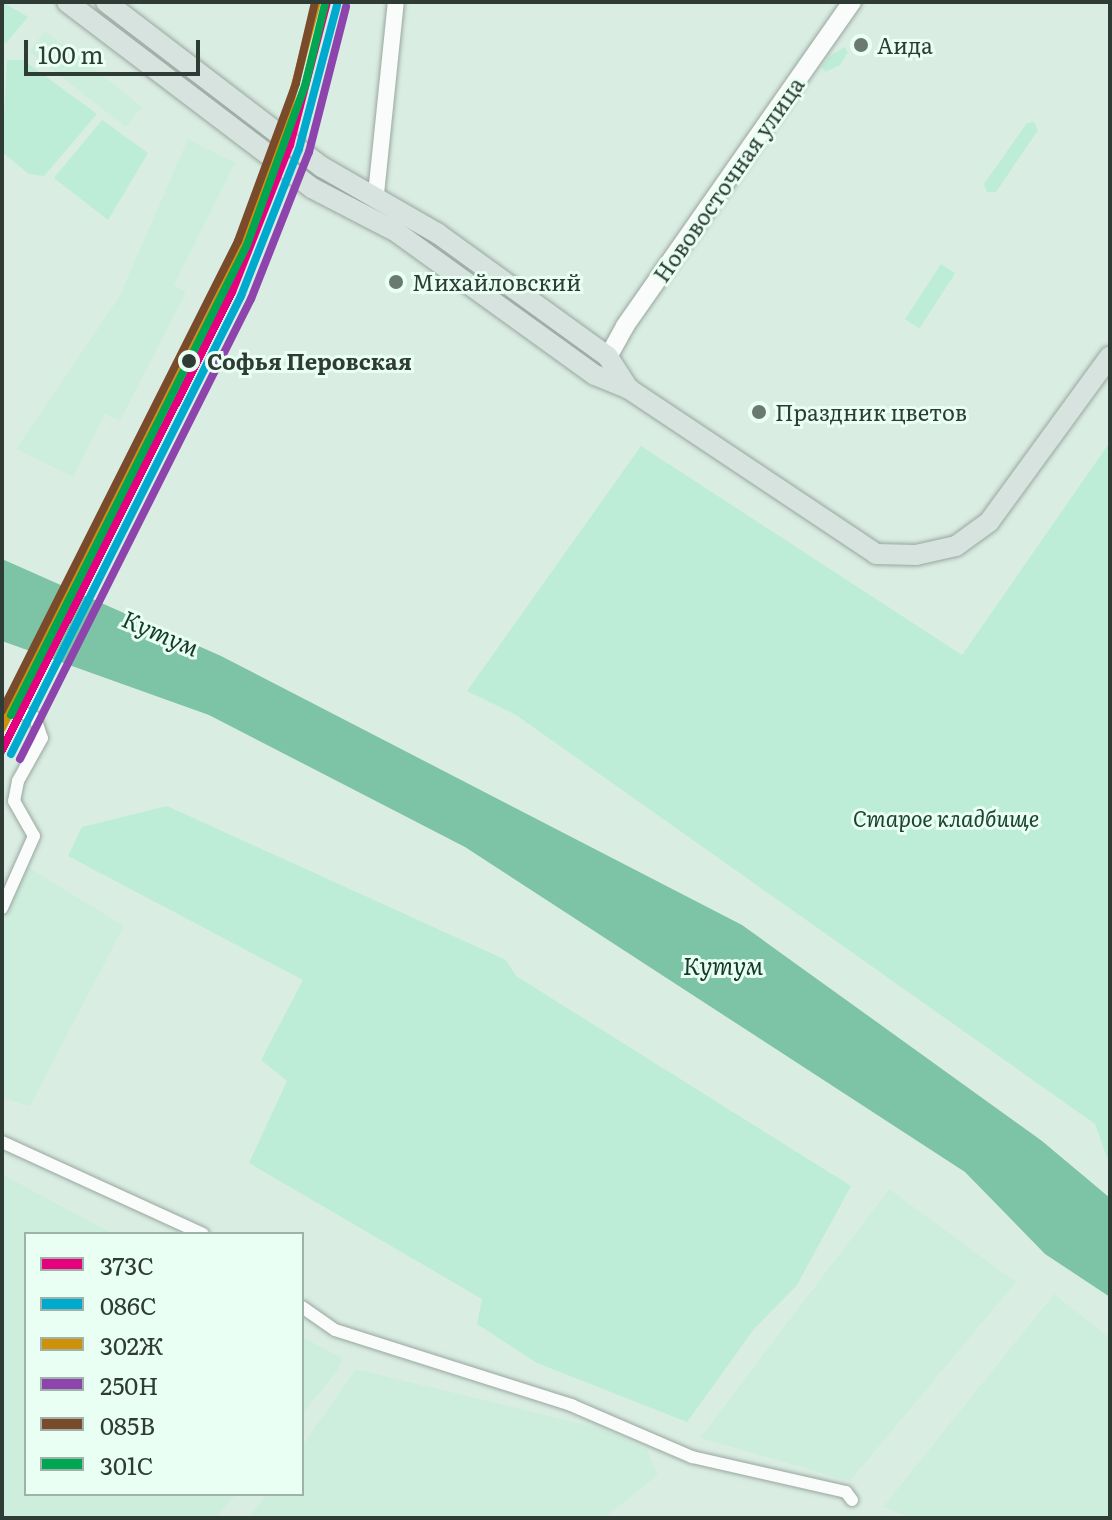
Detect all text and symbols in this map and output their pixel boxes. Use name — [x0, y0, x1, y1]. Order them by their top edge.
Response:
scale bar — [28, 24, 204, 74]
place label: Аида — [877, 32, 933, 58]
text: 100 m — [38, 36, 104, 71]
marker: Аида — [852, 36, 870, 54]
street label: Нововосточная улица — [647, 71, 809, 287]
place label: Михайловский — [412, 269, 581, 295]
marker: Михайловский — [387, 273, 405, 291]
place label: Софья Перовская — [207, 348, 412, 374]
marker: Софья Перовская — [178, 350, 200, 372]
place label: Праздник цветов — [775, 399, 967, 425]
marker: Праздник цветов — [750, 403, 768, 421]
water label: Кутум — [118, 603, 204, 661]
park label: Старое кладбище — [853, 805, 1039, 831]
water label: Кутум — [683, 951, 763, 979]
legend — [24, 1232, 304, 1496]
text: 373C — [100, 1247, 154, 1282]
text: 086С — [100, 1287, 157, 1322]
text: 302Ж — [100, 1327, 163, 1362]
text: 250Н — [100, 1367, 158, 1402]
text: 085В — [100, 1407, 155, 1442]
text: 301С — [100, 1447, 153, 1482]

